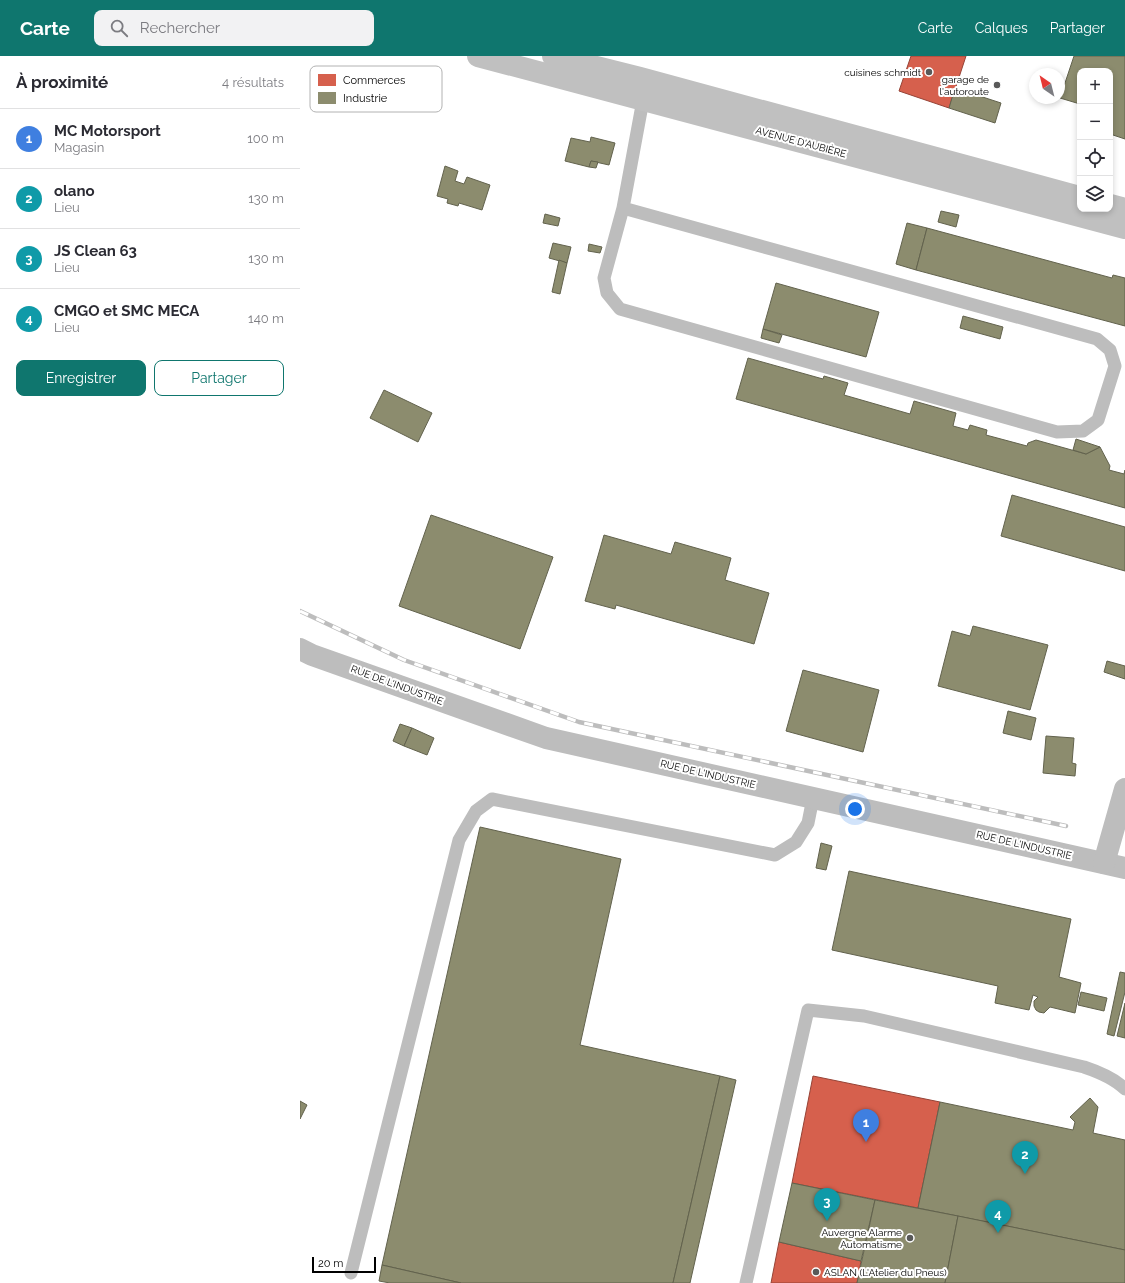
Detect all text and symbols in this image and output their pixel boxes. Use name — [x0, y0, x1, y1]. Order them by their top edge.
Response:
search box — [94, 10, 374, 46]
text: Carte — [20, 17, 70, 39]
icon: search — [108, 17, 130, 39]
text: Rechercher — [140, 19, 220, 37]
text: Carte — [918, 20, 953, 36]
text: Calques — [975, 20, 1028, 36]
text: Partager — [1050, 20, 1105, 36]
legend — [310, 66, 442, 112]
place label: cuisines schmidt — [844, 67, 922, 78]
marker: cuisines schmidt — [924, 67, 934, 77]
north arrow — [1029, 68, 1065, 104]
map controls — [1077, 68, 1113, 212]
button: + — [1077, 68, 1113, 104]
text: À proximité — [16, 72, 108, 92]
text: Commerces — [343, 74, 405, 87]
place label: garage de l'autoroute — [940, 74, 989, 97]
text: 4 résultats — [222, 75, 284, 90]
marker: garage de l'autoroute — [992, 80, 1002, 90]
text: Industrie — [343, 92, 388, 105]
button: − — [1077, 104, 1113, 140]
text: MC Motorsport — [54, 122, 161, 140]
street label: AVENUE D'AUBIÈRE — [755, 125, 847, 159]
text: 1 — [26, 131, 32, 146]
text: 100 m — [247, 131, 284, 146]
text: Magasin — [54, 140, 104, 155]
button: locate — [1077, 140, 1113, 176]
button: layers — [1077, 176, 1113, 212]
text: olano — [54, 182, 95, 200]
text: 2 — [25, 191, 33, 206]
text: 130 m — [248, 191, 284, 206]
text: Lieu — [54, 200, 80, 215]
text: JS Clean 63 — [54, 242, 137, 260]
text: 3 — [25, 251, 33, 266]
text: 130 m — [248, 251, 284, 266]
text: Lieu — [54, 260, 80, 275]
text: CMGO et SMC MECA — [54, 302, 199, 320]
text: 4 — [25, 311, 33, 326]
text: 140 m — [248, 311, 284, 326]
text: Lieu — [54, 320, 80, 335]
button: Enregistrer — [16, 360, 146, 396]
button: Partager — [154, 360, 284, 396]
street label: RUE DE L'INDUSTRIE — [349, 663, 445, 707]
street label: RUE DE L'INDUSTRIE — [659, 758, 757, 790]
your location — [845, 799, 865, 819]
street label: RUE DE L'INDUSTRIE — [975, 829, 1073, 861]
pin: 1 — [853, 1109, 879, 1142]
pin: 2 — [1012, 1141, 1038, 1174]
pin: 3 — [814, 1188, 840, 1221]
pin: 4 — [985, 1200, 1011, 1233]
place label: Auvergne Alarme Automatisme — [821, 1227, 902, 1250]
marker: Auvergne Alarme Automatisme — [905, 1233, 915, 1243]
scale bar — [312, 1255, 376, 1274]
text: 20 m — [318, 1257, 343, 1270]
marker: ASLAN (L'Atelier du Pneus) — [811, 1267, 821, 1277]
place label: ASLAN (L'Atelier du Pneus) — [824, 1267, 947, 1278]

